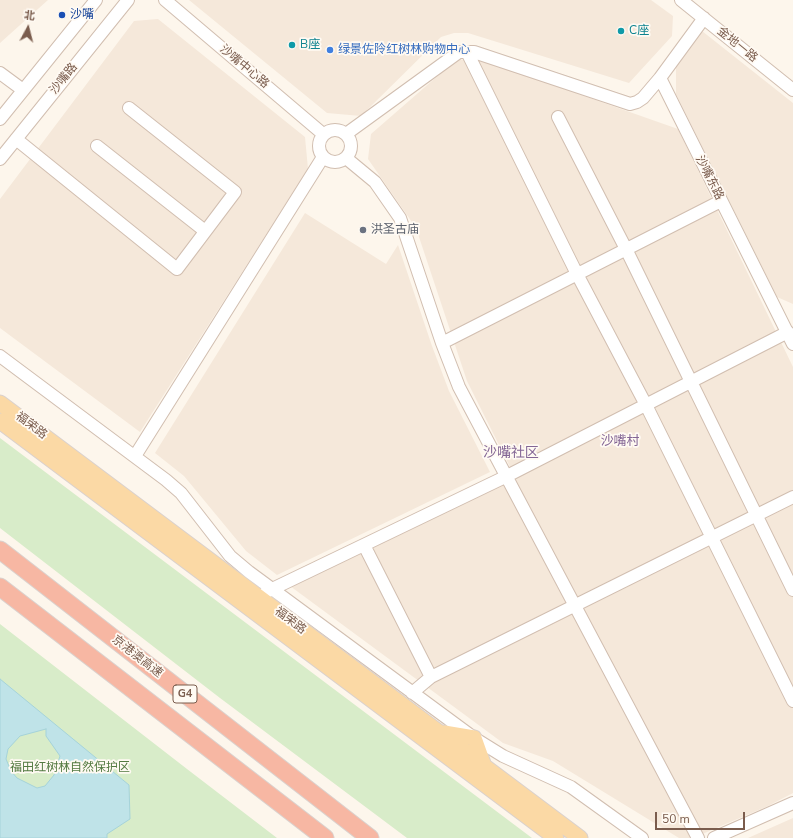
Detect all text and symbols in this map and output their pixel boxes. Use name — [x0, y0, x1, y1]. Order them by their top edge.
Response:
text: 北 — [23, 7, 36, 24]
north arrow — [8, 8, 48, 48]
place label: 沙嘴 — [70, 8, 94, 22]
marker: 沙嘴 — [57, 10, 67, 20]
place label: C座 — [629, 24, 649, 38]
street label: 金地一路 — [714, 24, 760, 66]
marker: C座 — [616, 26, 626, 36]
place label: B座 — [300, 38, 320, 52]
marker: B座 — [287, 40, 297, 50]
street label: 沙嘴中心路 — [216, 42, 272, 92]
place label: 绿景佐阾红树林购物中心 — [338, 43, 470, 57]
marker: 绿景佐阾红树林购物中心 — [325, 45, 335, 55]
street label: 沙嘴路 — [47, 60, 81, 98]
street label: 沙嘴东路 — [692, 153, 726, 203]
place label: 洪圣古庙 — [371, 223, 419, 237]
marker: 洪圣古庙 — [358, 225, 368, 235]
street label: 福荣路 — [12, 409, 50, 443]
district label: 沙嘴村 — [601, 434, 639, 450]
district label: 沙嘴社区 — [483, 446, 539, 462]
street label: 福荣路 — [271, 604, 309, 638]
street label: 京港澳高速 — [109, 633, 165, 681]
road number: G4 — [173, 685, 197, 703]
park label: 福田红树林自然保护区 — [10, 761, 130, 775]
scale bar — [657, 804, 747, 830]
text: 50 m — [662, 811, 690, 827]

